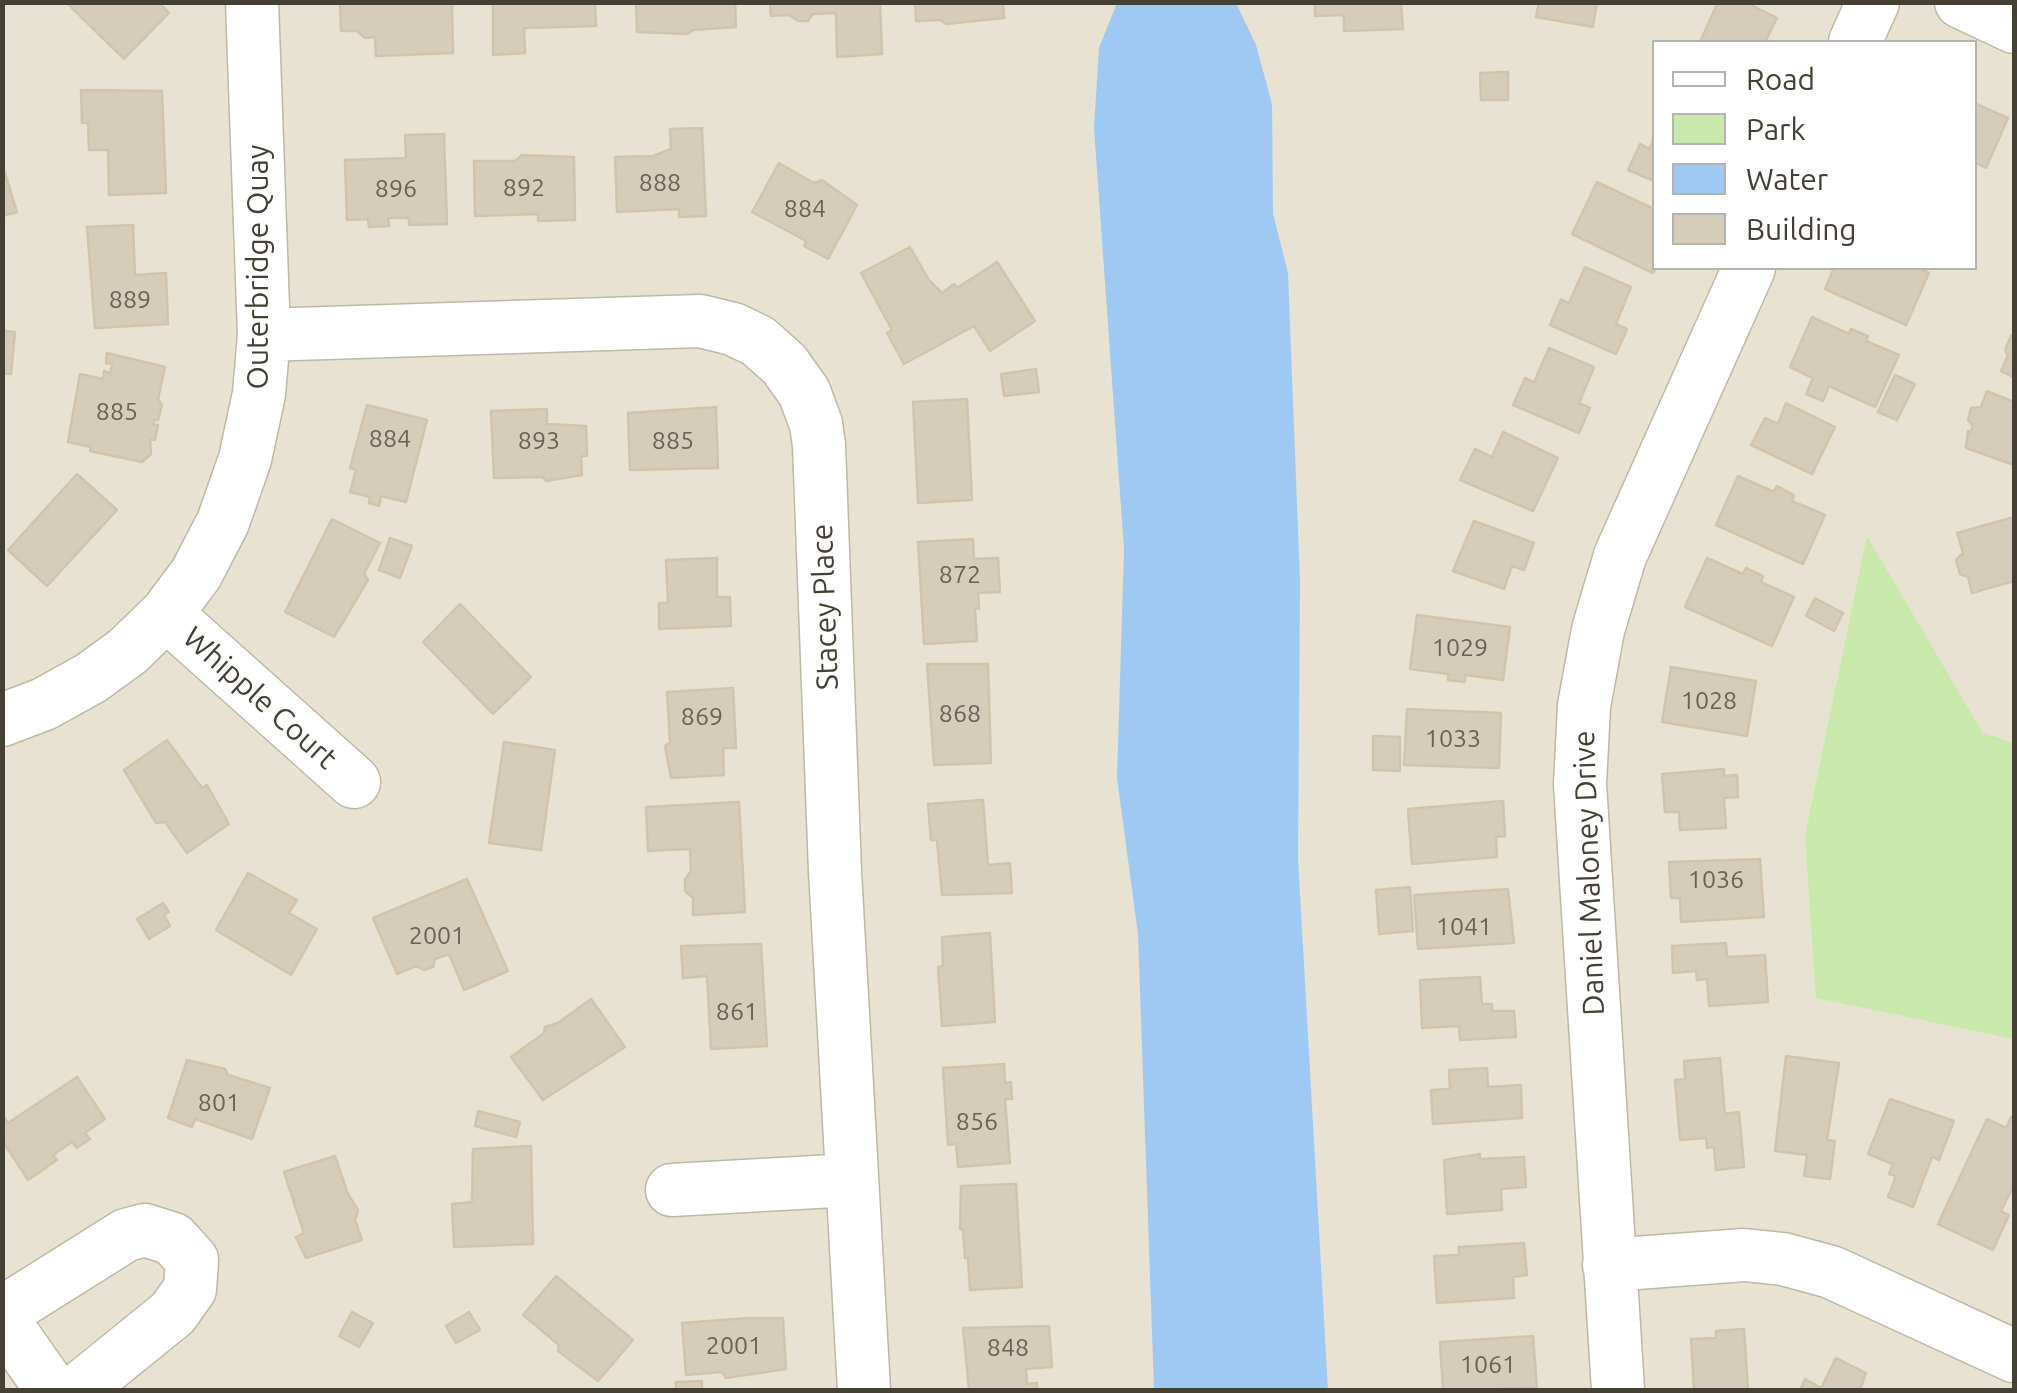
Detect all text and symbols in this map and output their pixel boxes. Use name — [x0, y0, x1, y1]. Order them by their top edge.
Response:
legend — [1652, 40, 1977, 270]
text: Road — [1746, 62, 1815, 96]
text: Park — [1746, 112, 1806, 146]
street label: Outerbridge Quay — [240, 145, 276, 389]
text: Water — [1746, 162, 1828, 196]
house number: 888 — [639, 168, 681, 198]
house number: 892 — [503, 173, 545, 203]
house number: 896 — [375, 174, 417, 204]
house number: 884 — [784, 194, 826, 224]
text: Building — [1746, 212, 1857, 246]
house number: 889 — [109, 285, 151, 315]
house number: 885 — [96, 397, 138, 427]
house number: 884 — [369, 424, 411, 454]
house number: 893 — [518, 426, 560, 456]
house number: 885 — [652, 426, 694, 456]
street label: Stacey Place — [804, 523, 846, 691]
house number: 872 — [939, 560, 981, 590]
street label: Whipple Court — [176, 619, 344, 777]
house number: 1029 — [1432, 633, 1488, 663]
house number: 1028 — [1681, 686, 1737, 716]
house number: 868 — [939, 699, 981, 729]
house number: 869 — [681, 702, 723, 732]
house number: 1033 — [1425, 724, 1481, 754]
street label: Daniel Maloney Drive — [1566, 730, 1612, 1016]
house number: 1036 — [1688, 865, 1744, 895]
house number: 1041 — [1436, 912, 1492, 942]
house number: 2001 — [409, 921, 465, 951]
house number: 861 — [716, 997, 758, 1027]
house number: 801 — [198, 1088, 240, 1118]
house number: 856 — [956, 1107, 998, 1137]
house number: 2001 — [706, 1331, 762, 1361]
house number: 848 — [987, 1333, 1029, 1363]
house number: 1061 — [1460, 1350, 1516, 1380]

